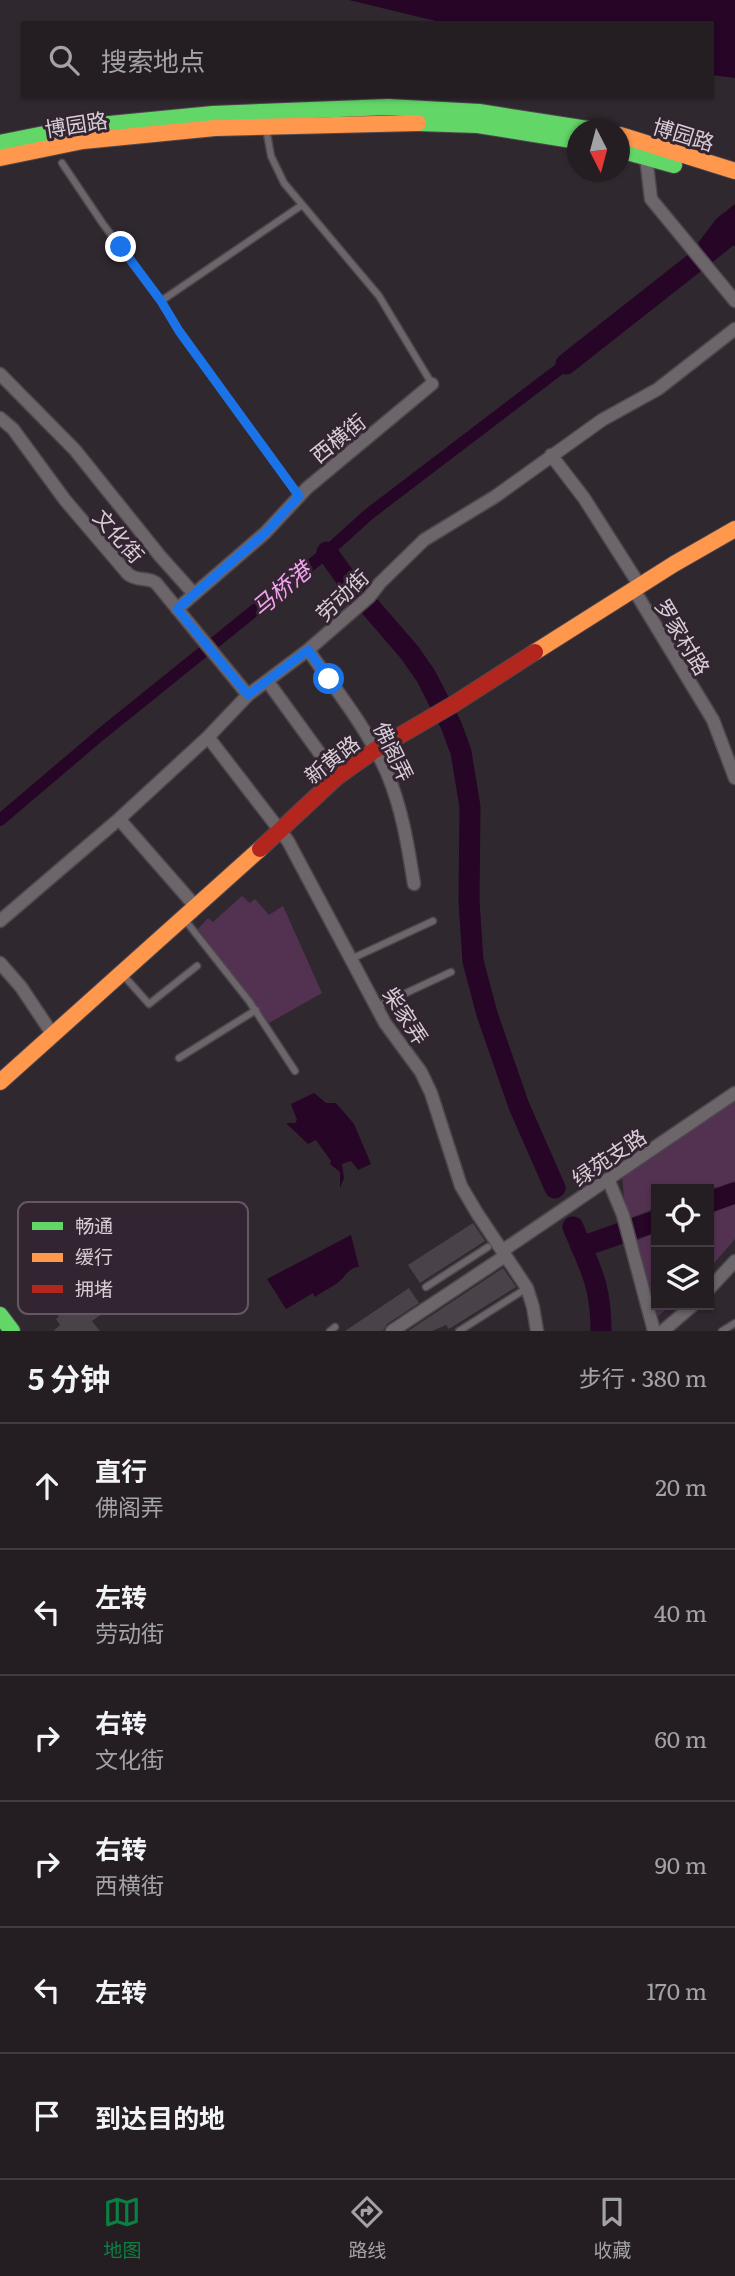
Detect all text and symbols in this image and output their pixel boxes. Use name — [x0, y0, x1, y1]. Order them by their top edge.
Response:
search box — [21, 21, 714, 98]
text: 搜索地点 — [101, 40, 205, 79]
icon: search — [45, 41, 83, 79]
street label: 博园路 — [42, 103, 110, 143]
street label: 博园路 — [649, 109, 719, 157]
north arrow — [567, 119, 630, 182]
route end — [105, 231, 136, 262]
street label: 西横街 — [303, 405, 371, 469]
street label: 文化街 — [87, 501, 153, 569]
water label: 马桥港 — [243, 551, 320, 623]
street label: 劳动街 — [308, 561, 374, 627]
street label: 罗家村路 — [649, 592, 719, 680]
route start — [313, 663, 344, 694]
street label: 佛阁弄 — [367, 716, 423, 786]
street label: 新黄路 — [297, 726, 365, 790]
street label: 柴家弄 — [377, 980, 437, 1050]
street label: 绿苑支路 — [565, 1120, 651, 1192]
map controls — [651, 1184, 714, 1310]
button: locate — [651, 1184, 714, 1247]
legend — [18, 1202, 248, 1314]
text: 畅通 — [75, 1211, 113, 1239]
text: 缓行 — [75, 1242, 113, 1270]
button: layers — [651, 1247, 714, 1310]
text: 拥堵 — [75, 1274, 113, 1302]
text: 5 分钟 — [28, 1355, 110, 1399]
text: 步行 · 380 m — [579, 1360, 707, 1394]
text: 直行 — [95, 1450, 147, 1489]
icon: ahead — [28, 1467, 66, 1505]
text: 20 m — [655, 1469, 707, 1503]
text: 佛阁弄 — [95, 1489, 164, 1523]
text: 左转 — [95, 1576, 147, 1615]
icon: left — [28, 1593, 66, 1631]
text: 40 m — [654, 1595, 707, 1629]
text: 劳动街 — [95, 1615, 164, 1649]
text: 右转 — [95, 1702, 147, 1741]
icon: right — [28, 1719, 66, 1757]
text: 60 m — [654, 1721, 707, 1755]
text: 文化街 — [95, 1741, 164, 1775]
text: 右转 — [95, 1828, 147, 1867]
icon: right — [28, 1845, 66, 1883]
text: 90 m — [655, 1847, 707, 1881]
text: 西横街 — [95, 1867, 164, 1901]
icon: left — [28, 1971, 66, 2009]
text: 左转 — [95, 1971, 147, 2010]
text: 170 m — [646, 1973, 707, 2007]
icon: arrive — [28, 2097, 66, 2135]
text: 到达目的地 — [95, 2097, 225, 2136]
tab: 地图 — [103, 2193, 142, 2263]
tab: 路线 — [348, 2193, 387, 2263]
tab: 收藏 — [593, 2193, 632, 2263]

